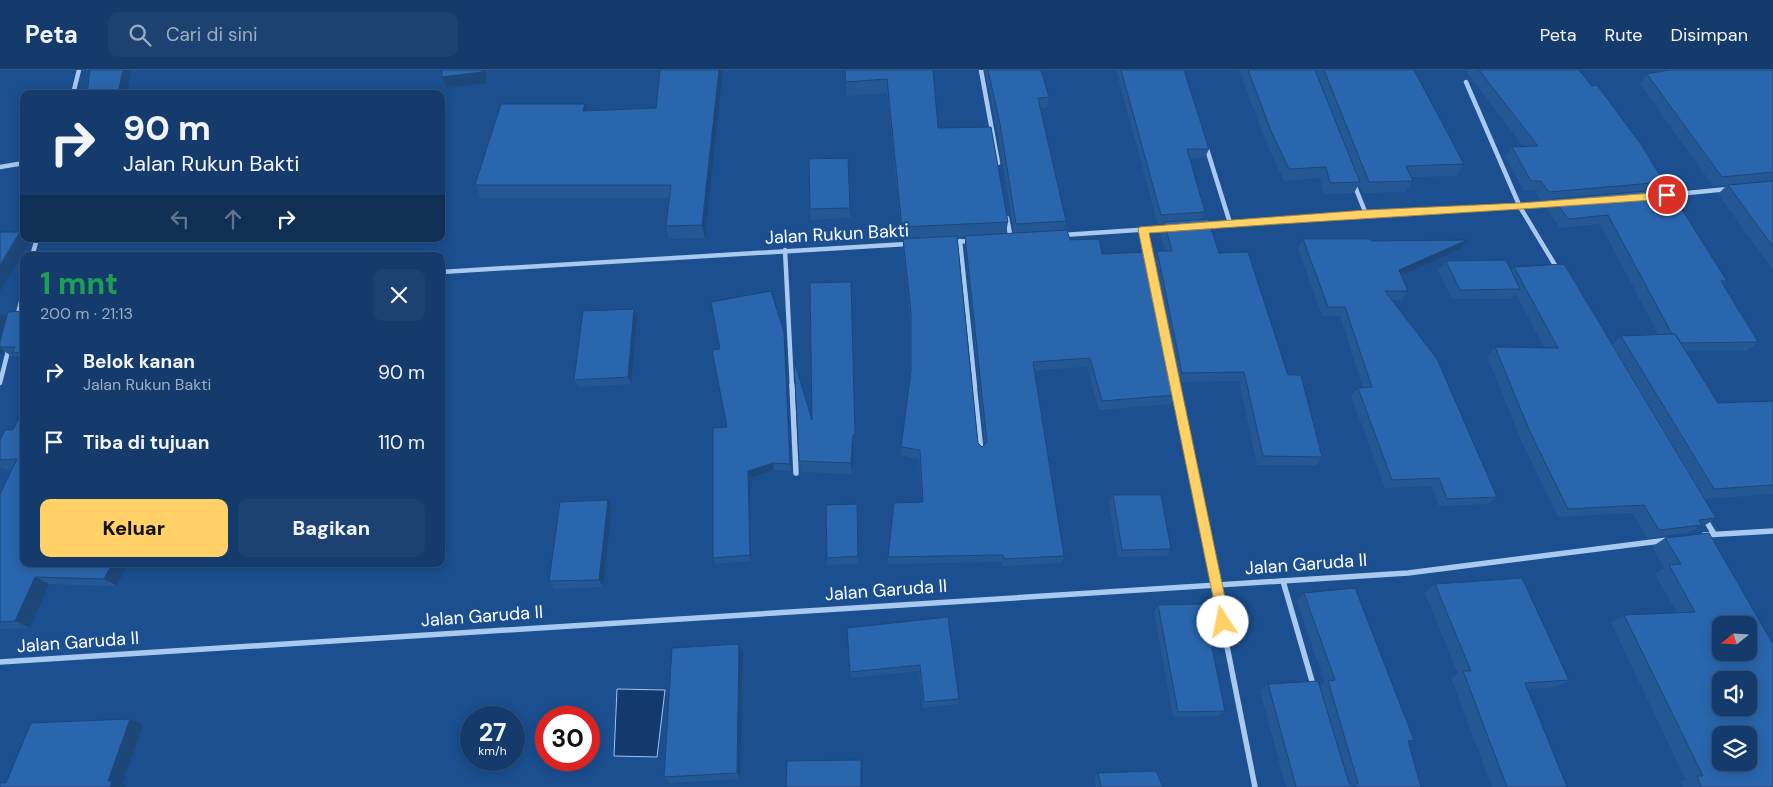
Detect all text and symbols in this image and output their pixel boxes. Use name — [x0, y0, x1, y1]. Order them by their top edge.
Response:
search box — [108, 12, 458, 57]
text: Peta — [25, 19, 78, 50]
icon: search — [126, 21, 154, 49]
text: Cari di sini — [166, 22, 258, 47]
text: Peta — [1540, 23, 1576, 47]
text: Rute — [1604, 23, 1643, 47]
text: Disimpan — [1671, 23, 1748, 47]
text: 90 m — [123, 105, 211, 151]
icon: right — [40, 110, 105, 175]
text: Jalan Rukun Bakti — [123, 149, 299, 178]
pin — [1646, 174, 1688, 216]
icon: arrive — [1653, 181, 1681, 209]
icon: left — [166, 205, 194, 233]
icon: ahead — [219, 205, 247, 233]
icon: right — [272, 205, 300, 233]
street label: Jalan Rukun Bakti — [764, 218, 910, 250]
text: 1 mnt — [40, 264, 118, 303]
button: close — [373, 269, 425, 321]
text: 200 m · 21:13 — [40, 303, 133, 324]
text: Belok kanan — [83, 349, 195, 374]
icon: right — [40, 358, 68, 386]
text: 90 m — [378, 360, 425, 385]
text: Jalan Rukun Bakti — [83, 374, 211, 395]
icon: arrive — [40, 428, 68, 456]
text: Tiba di tujuan — [83, 430, 209, 455]
text: 110 m — [378, 430, 425, 455]
button: Keluar — [40, 499, 228, 557]
button: Bagikan — [238, 499, 425, 557]
street label: Jalan Garuda II — [1244, 548, 1368, 580]
street label: Jalan Garuda II — [824, 574, 948, 606]
position arrow — [1196, 595, 1248, 647]
street label: Jalan Garuda II — [420, 600, 544, 632]
north arrow — [1712, 616, 1758, 661]
map controls — [1712, 616, 1757, 771]
street label: Jalan Garuda II — [16, 626, 140, 658]
button: sound — [1712, 671, 1757, 716]
speed limit sign: 30 — [535, 706, 600, 771]
text: 27 — [479, 716, 506, 749]
button: layers — [1712, 726, 1757, 771]
text: km/h — [478, 743, 507, 759]

